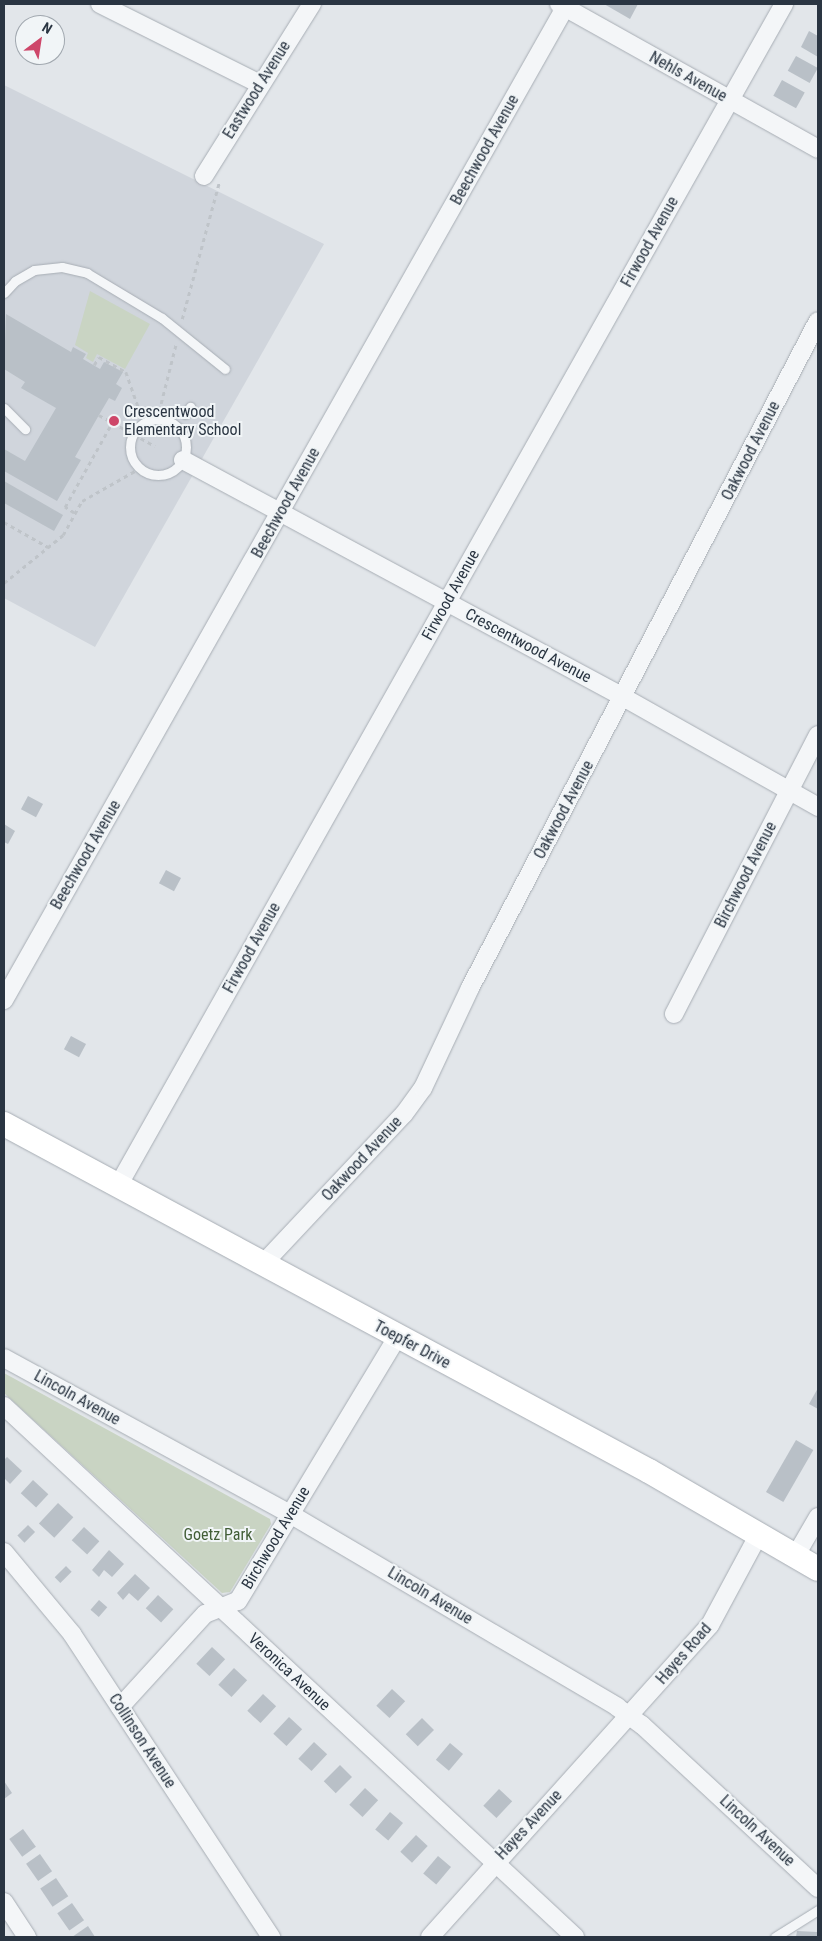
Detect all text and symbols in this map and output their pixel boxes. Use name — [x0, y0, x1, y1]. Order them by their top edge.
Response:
north arrow — [15, 15, 65, 65]
text: N — [39, 19, 55, 37]
street label: Eastwood Avenue — [219, 38, 295, 142]
street label: Nehls Avenue — [646, 48, 730, 106]
street label: Beechwood Avenue — [447, 92, 523, 208]
street label: Firwood Avenue — [617, 193, 683, 291]
street label: Oakwood Avenue — [718, 398, 784, 504]
place label: Crescentwood Elementary School — [124, 402, 241, 440]
marker: Crescentwood Elementary School — [108, 415, 120, 427]
street label: Beechwood Avenue — [248, 445, 324, 561]
street label: Firwood Avenue — [418, 546, 484, 644]
street label: Crescentwood Avenue — [462, 605, 594, 687]
street label: Oakwood Avenue — [530, 758, 598, 862]
street label: Beechwood Avenue — [47, 797, 125, 913]
street label: Birchwood Avenue — [711, 819, 781, 931]
street label: Firwood Avenue — [219, 899, 285, 997]
street label: Oakwood Avenue — [318, 1113, 406, 1205]
street label: Toepfer Drive — [370, 1317, 454, 1373]
street label: Lincoln Avenue — [31, 1366, 123, 1430]
street label: Birchwood Avenue — [238, 1483, 314, 1593]
park label: Goetz Park — [184, 1525, 252, 1545]
street label: Lincoln Avenue — [384, 1563, 476, 1629]
street label: Hayes Road — [652, 1620, 716, 1688]
street label: Veronica Avenue — [244, 1629, 334, 1715]
street label: Collinson Avenue — [104, 1690, 180, 1792]
street label: Hayes Avenue — [492, 1786, 566, 1864]
street label: Lincoln Avenue — [715, 1791, 799, 1871]

